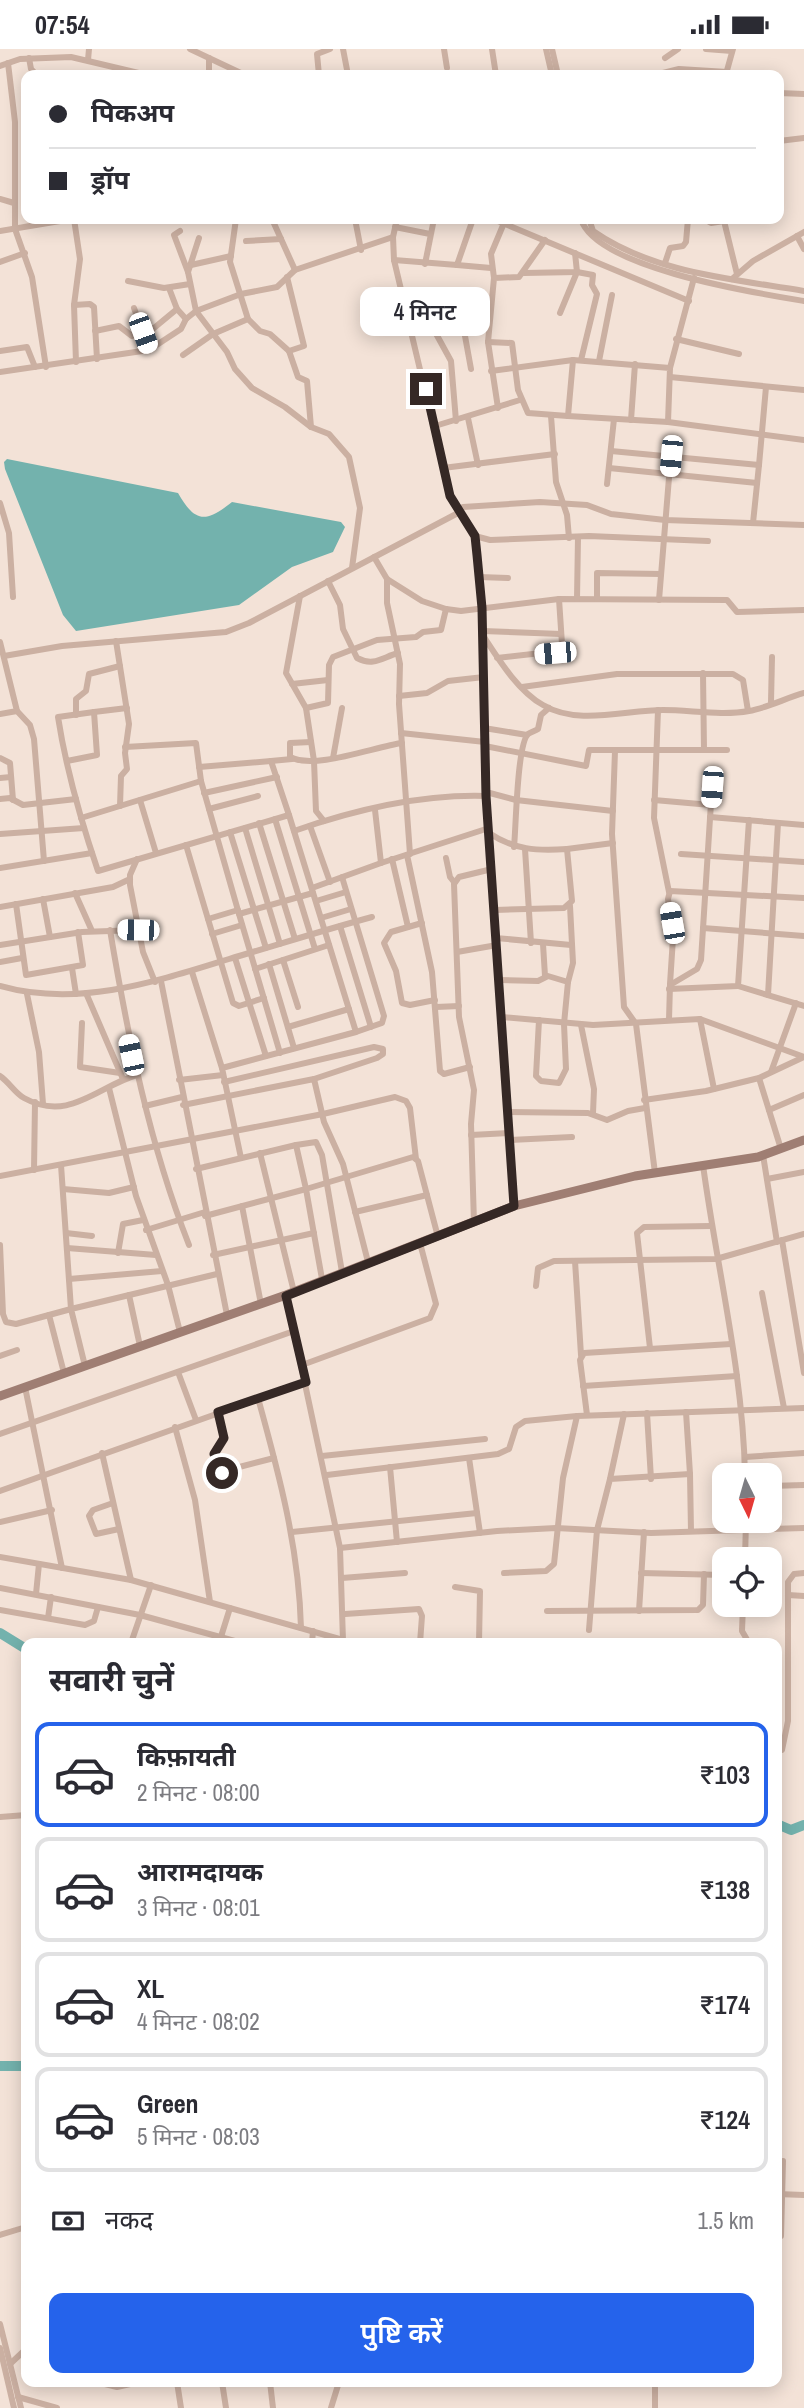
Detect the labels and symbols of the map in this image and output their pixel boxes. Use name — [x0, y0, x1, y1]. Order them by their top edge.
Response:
callout: 4 मिनट — [361, 287, 491, 337]
car — [126, 310, 161, 356]
route end — [410, 373, 442, 405]
car — [659, 434, 684, 478]
car — [534, 641, 577, 665]
car — [701, 765, 724, 809]
car — [659, 900, 686, 946]
car — [117, 919, 160, 941]
car — [117, 1032, 146, 1078]
route start — [206, 1457, 238, 1489]
north arrow — [712, 1463, 782, 1533]

